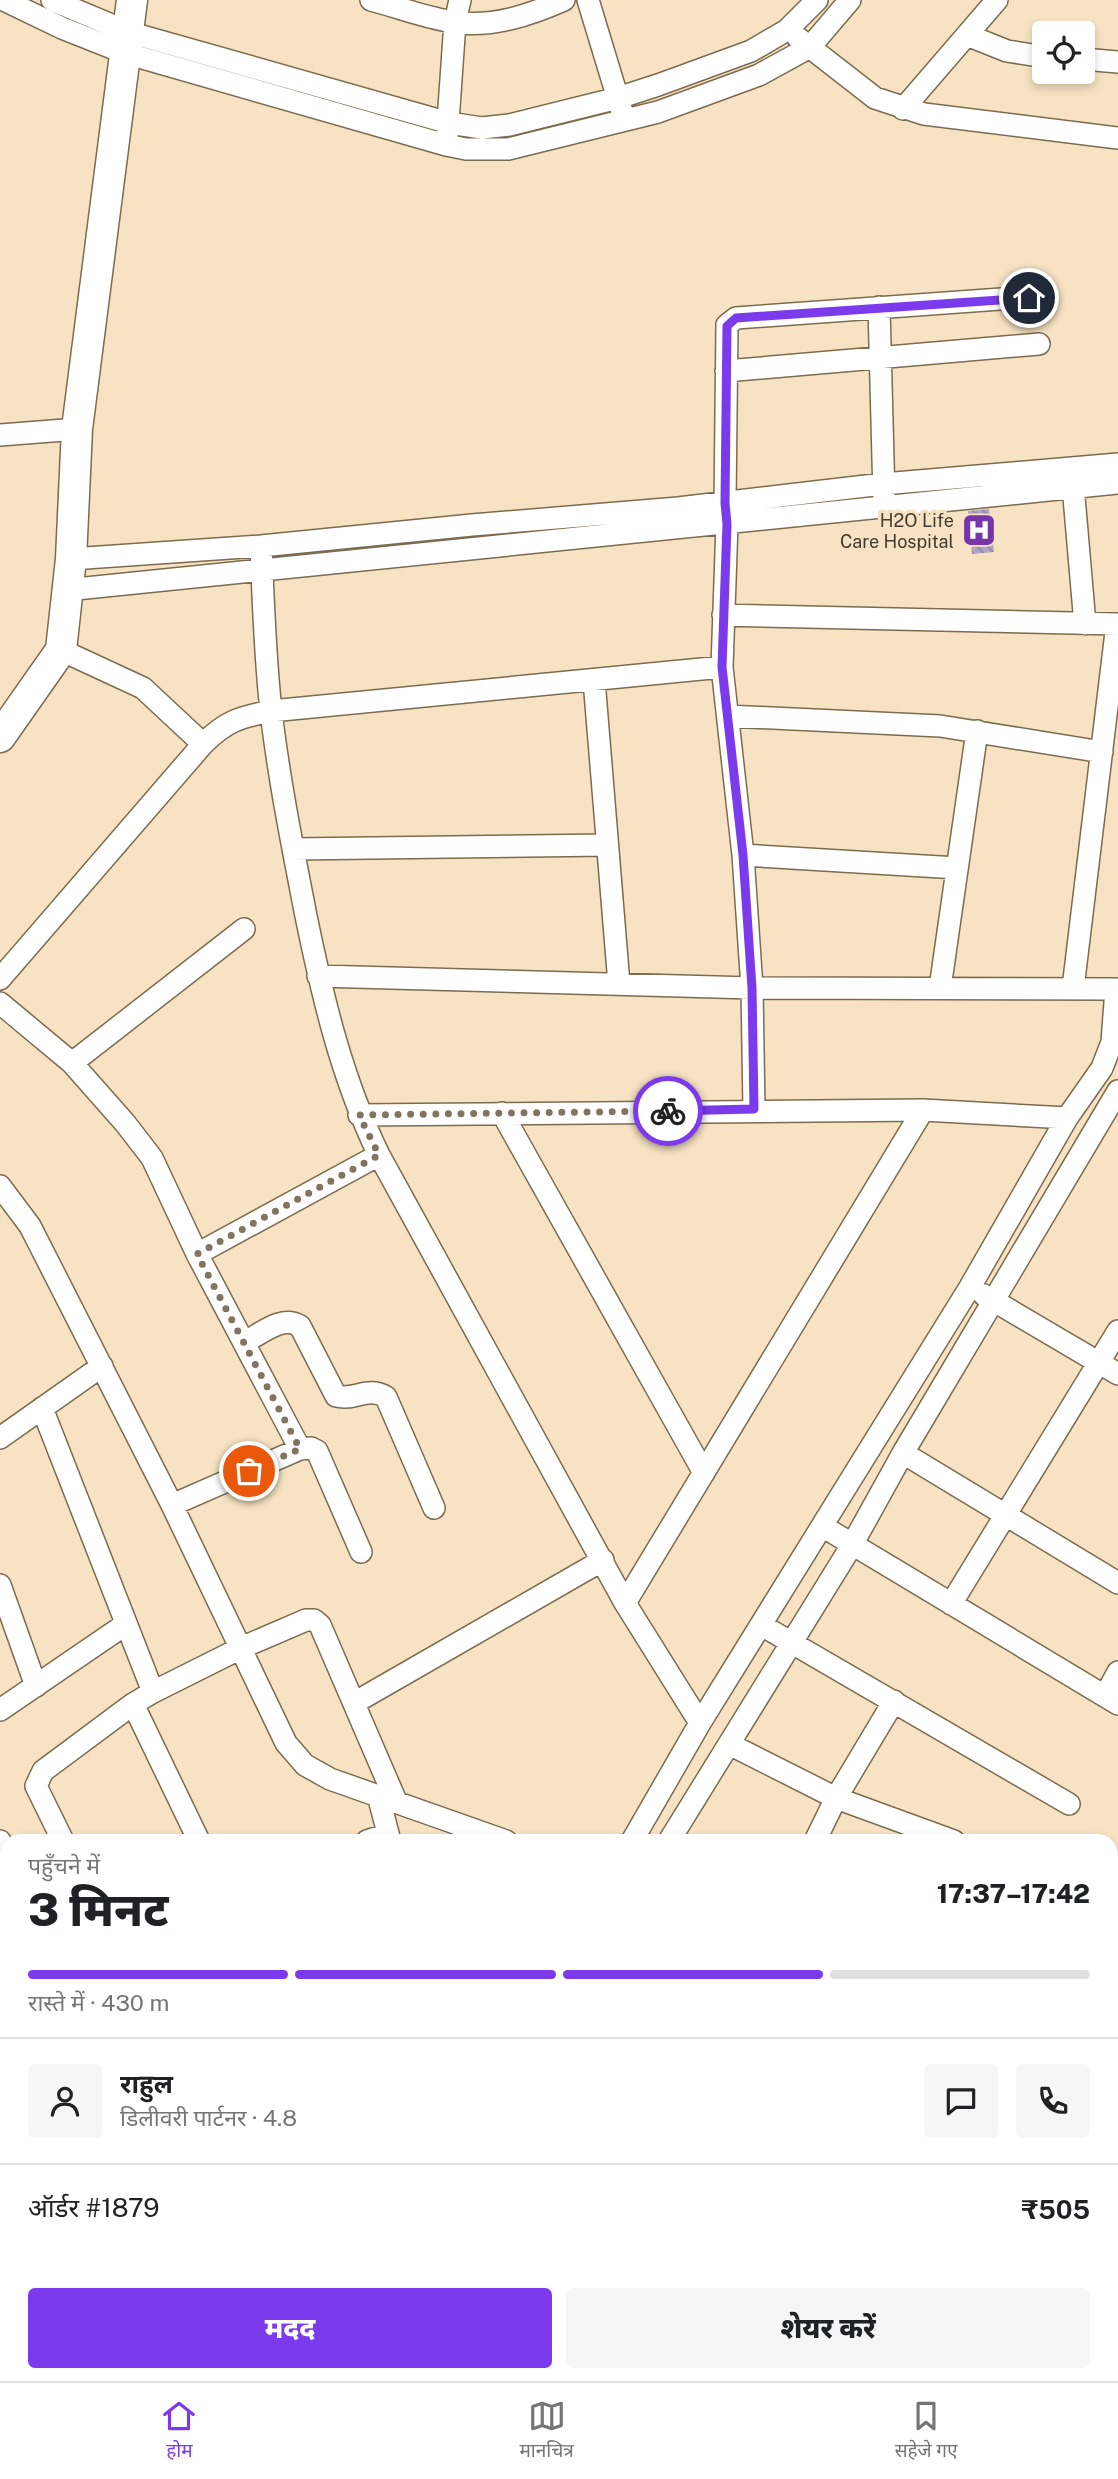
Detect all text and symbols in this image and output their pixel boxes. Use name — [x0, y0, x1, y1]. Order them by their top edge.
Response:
map controls — [1032, 21, 1095, 84]
button: locate — [1032, 21, 1095, 84]
pin — [999, 268, 1059, 328]
icon: home — [1010, 279, 1048, 317]
place label: H2O Life Care Hospital — [840, 510, 954, 552]
hospital icon: H2O Life Care Hospital — [960, 511, 998, 549]
courier — [633, 1076, 703, 1146]
icon: bike — [649, 1092, 687, 1130]
pin — [219, 1441, 279, 1501]
icon: bag — [230, 1452, 268, 1490]
text: पहुँचने में — [28, 1852, 100, 1879]
text: 17:37–17:42 — [937, 1878, 1090, 1909]
text: 3 मिनट — [28, 1882, 168, 1936]
text: रास्ते में · 430 m — [28, 1989, 169, 2016]
button: person — [28, 2064, 102, 2138]
button: chat — [924, 2064, 998, 2138]
button: phone — [1016, 2064, 1090, 2138]
text: राहुल — [120, 2068, 173, 2099]
text: डिलीवरी पार्टनर · 4.8 — [120, 2104, 297, 2131]
text: ऑर्डर #1879 — [28, 2192, 159, 2223]
text: ₹505 — [1021, 2194, 1090, 2225]
button: मदद — [28, 2288, 552, 2368]
button: शेयर करें — [566, 2288, 1090, 2368]
tab: होम — [160, 2397, 198, 2465]
tab: मानचित्र — [519, 2397, 574, 2465]
tab: सहेजे गए — [895, 2397, 958, 2465]

